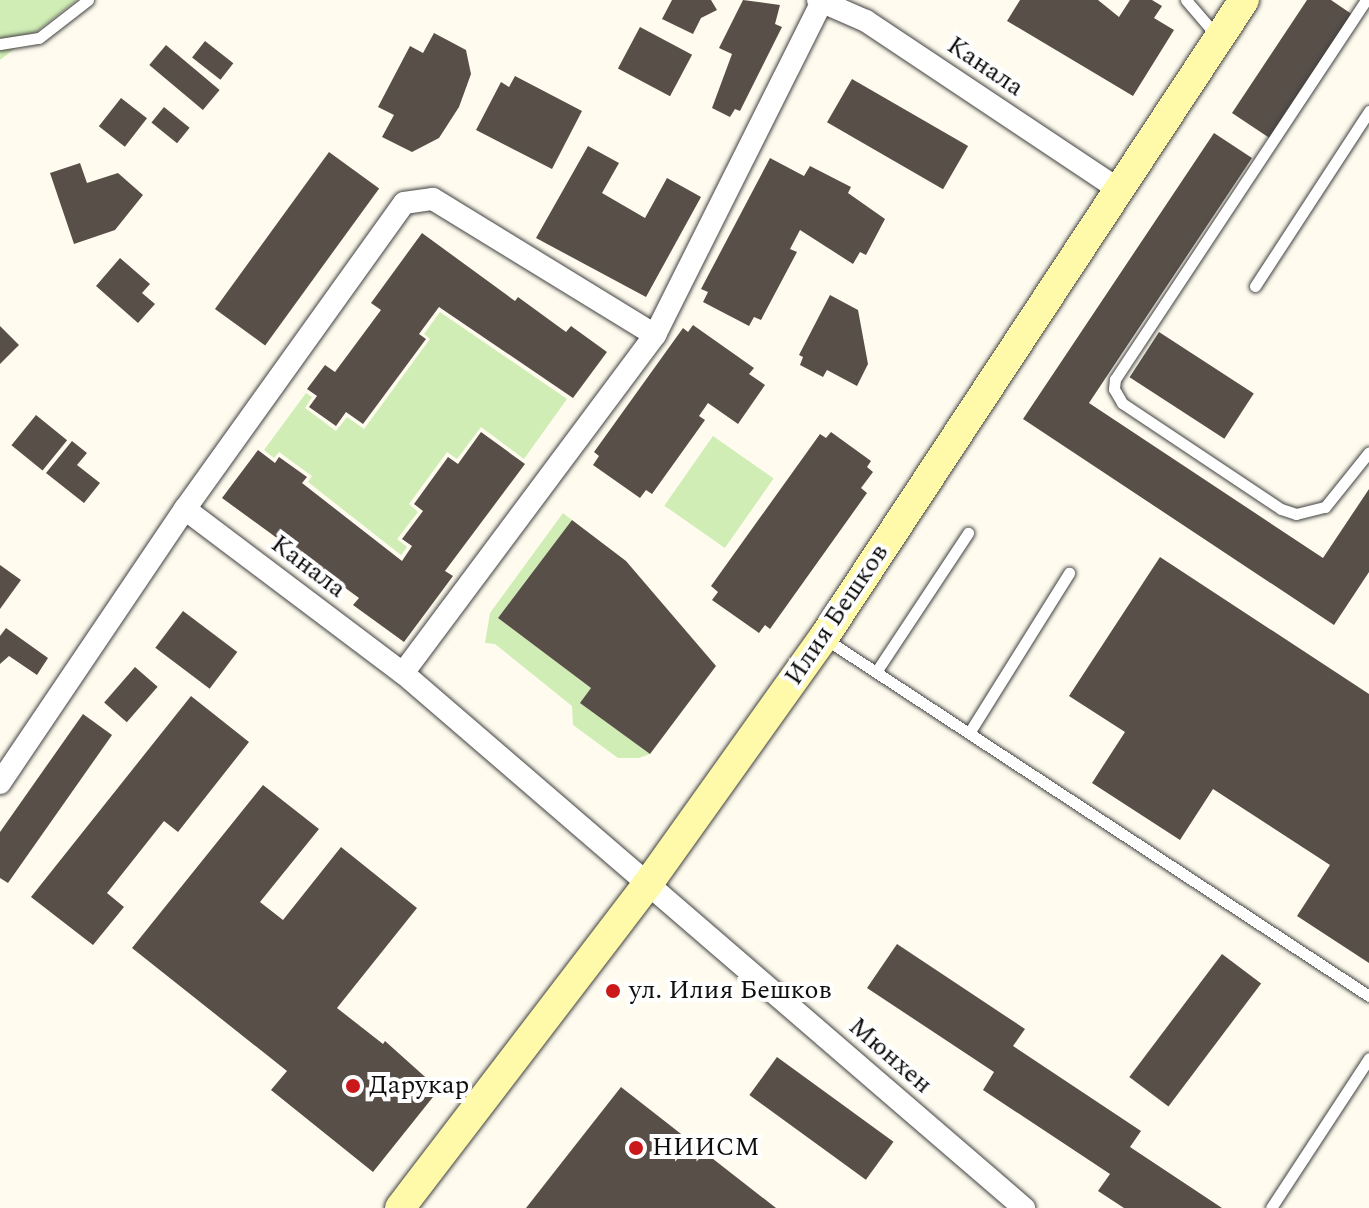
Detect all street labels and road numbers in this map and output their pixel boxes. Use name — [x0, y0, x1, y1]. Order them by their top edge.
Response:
street label: Канала — [941, 30, 1029, 104]
street label: Канала — [264, 529, 352, 605]
street label: Илия Бешков — [778, 539, 896, 691]
street label: Мюнхен — [842, 1011, 938, 1101]

